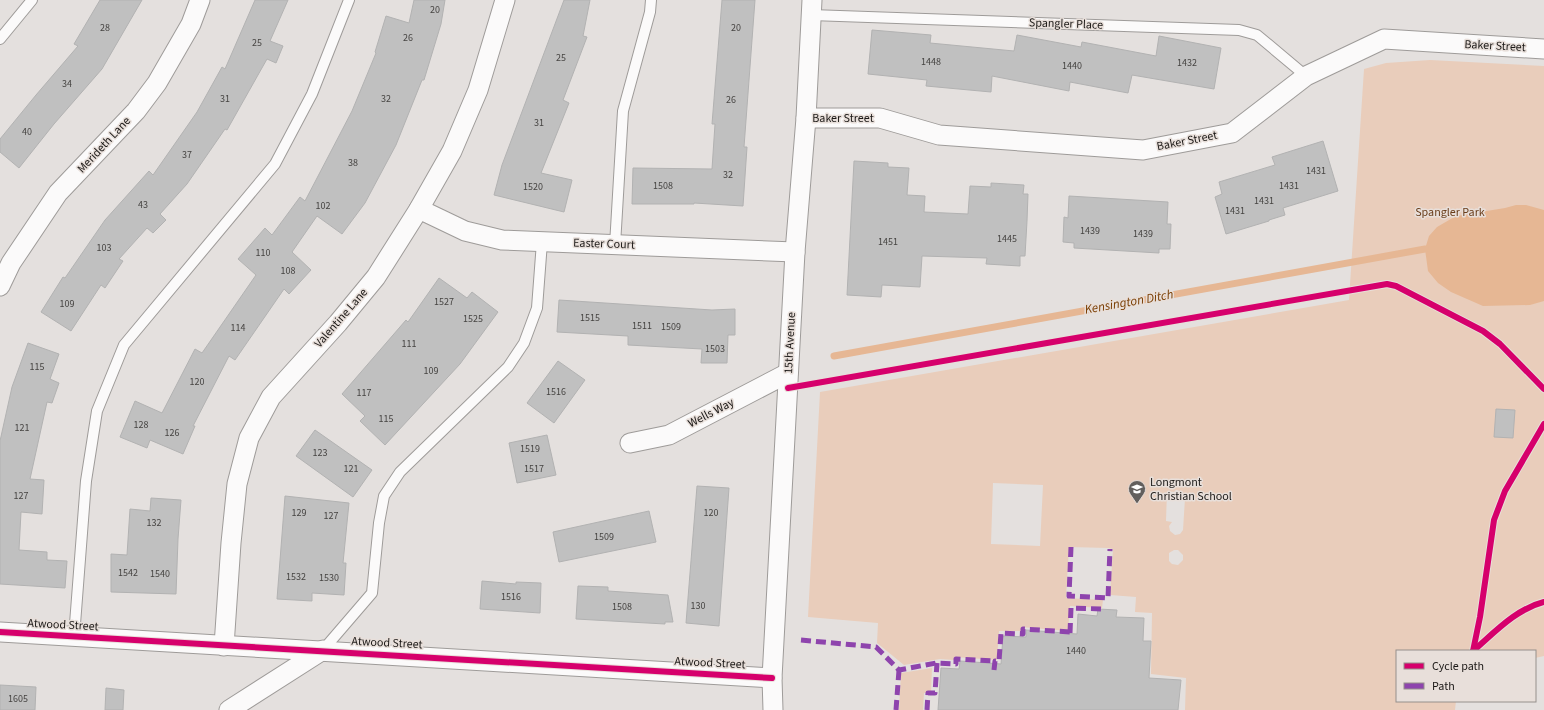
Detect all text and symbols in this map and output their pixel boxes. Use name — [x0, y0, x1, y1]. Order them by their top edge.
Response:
house number: 20 — [430, 3, 440, 17]
street label: Spangler Place — [1029, 14, 1103, 34]
house number: 28 — [100, 21, 110, 35]
house number: 20 — [731, 21, 741, 35]
house number: 26 — [403, 31, 413, 45]
house number: 25 — [252, 36, 262, 50]
street label: Baker Street — [1464, 36, 1526, 56]
house number: 25 — [556, 51, 566, 65]
house number: 1448 — [921, 55, 941, 69]
house number: 1432 — [1177, 56, 1197, 70]
house number: 1440 — [1062, 59, 1082, 73]
house number: 34 — [62, 77, 72, 91]
house number: 31 — [220, 92, 230, 106]
house number: 32 — [381, 92, 391, 106]
house number: 26 — [726, 93, 736, 107]
street label: Baker Street — [812, 110, 874, 127]
street label: Merideth Lane — [73, 113, 135, 177]
house number: 31 — [534, 116, 544, 130]
house number: 40 — [22, 125, 32, 139]
street label: Baker Street — [1155, 127, 1219, 155]
house number: 37 — [182, 148, 192, 162]
house number: 38 — [348, 156, 358, 170]
house number: 1431 — [1306, 164, 1326, 178]
house number: 32 — [723, 168, 733, 182]
house number: 1508 — [653, 179, 673, 193]
house number: 1431 — [1279, 179, 1299, 193]
house number: 1520 — [523, 180, 543, 194]
house number: 1431 — [1254, 194, 1274, 208]
house number: 43 — [138, 198, 148, 212]
house number: 102 — [316, 199, 330, 213]
house number: 1431 — [1225, 204, 1245, 218]
park label: Spangler Park — [1415, 204, 1485, 221]
house number: 1439 — [1080, 224, 1100, 238]
house number: 1439 — [1133, 227, 1153, 241]
house number: 1445 — [997, 232, 1017, 246]
street label: Easter Court — [573, 234, 635, 254]
house number: 1451 — [878, 235, 898, 249]
house number: 103 — [97, 241, 111, 255]
house number: 110 — [256, 246, 270, 260]
house number: 108 — [281, 264, 295, 278]
street label: Valentine Lane — [310, 285, 372, 351]
water label: Kensington Ditch — [1083, 285, 1175, 319]
house number: 1527 — [434, 295, 454, 309]
house number: 109 — [60, 297, 74, 311]
house number: 1515 — [580, 311, 600, 325]
house number: 1525 — [463, 312, 483, 326]
street label: 15th Avenue — [780, 312, 800, 374]
house number: 1511 — [632, 319, 652, 333]
house number: 1509 — [661, 320, 681, 334]
house number: 114 — [231, 321, 245, 335]
house number: 111 — [402, 337, 416, 351]
house number: 1503 — [705, 342, 725, 356]
house number: 115 — [30, 360, 44, 374]
house number: 109 — [424, 364, 438, 378]
house number: 120 — [190, 375, 204, 389]
house number: 1516 — [546, 385, 566, 399]
house number: 117 — [357, 386, 371, 400]
street label: Wells Way — [685, 394, 737, 432]
house number: 115 — [379, 412, 393, 426]
house number: 128 — [134, 418, 148, 432]
house number: 121 — [15, 421, 29, 435]
house number: 126 — [165, 426, 179, 440]
house number: 1519 — [520, 442, 540, 456]
house number: 123 — [313, 446, 327, 460]
house number: 121 — [344, 462, 358, 476]
house number: 1517 — [524, 462, 544, 476]
place label: Longmont Christian School — [1150, 474, 1232, 505]
school or university icon: Longmont Christian School — [1127, 479, 1147, 504]
house number: 127 — [14, 489, 28, 503]
house number: 129 — [292, 506, 306, 520]
house number: 120 — [704, 506, 718, 520]
house number: 127 — [324, 509, 338, 523]
house number: 132 — [147, 516, 161, 530]
house number: 1509 — [594, 530, 614, 544]
house number: 1542 — [118, 566, 138, 580]
house number: 1540 — [150, 567, 170, 581]
house number: 1532 — [286, 570, 306, 584]
house number: 1530 — [319, 571, 339, 585]
house number: 1516 — [501, 590, 521, 604]
house number: 130 — [691, 599, 705, 613]
house number: 1508 — [612, 600, 632, 614]
street label: Atwood Street — [27, 615, 99, 635]
street label: Atwood Street — [351, 633, 423, 653]
house number: 1440 — [1066, 644, 1086, 658]
legend — [1396, 650, 1536, 702]
street label: Atwood Street — [674, 653, 746, 673]
text: Cycle path — [1432, 658, 1484, 675]
text: Path — [1432, 678, 1455, 695]
house number: 1605 — [8, 692, 28, 706]

